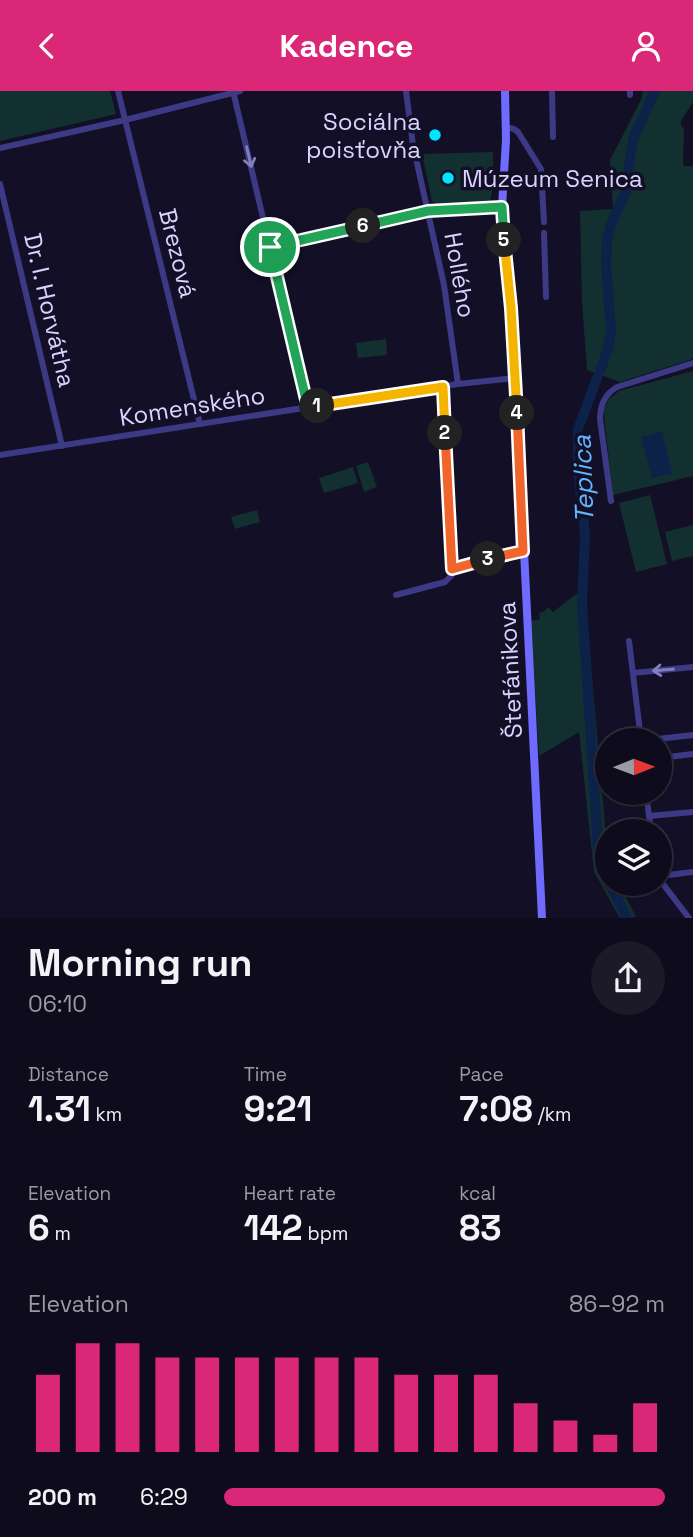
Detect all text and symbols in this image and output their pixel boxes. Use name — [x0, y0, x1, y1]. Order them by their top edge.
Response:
text: Kadence — [279, 26, 414, 66]
icon: back — [28, 27, 66, 65]
icon: person — [627, 27, 665, 65]
place label: Sociálna poisťovňa — [306, 106, 421, 165]
marker: Sociálna poisťovňa — [427, 127, 443, 143]
one-way arrow — [243, 145, 256, 168]
place label: Múzeum Senica — [462, 163, 643, 194]
marker: Múzeum Senica — [440, 170, 456, 186]
street label: Brezová — [152, 205, 204, 301]
pin: 6 — [346, 209, 380, 243]
text: 6 — [357, 213, 368, 238]
pin — [240, 217, 300, 277]
pin: 5 — [486, 223, 522, 257]
text: 5 — [498, 227, 509, 252]
icon: arrive — [251, 228, 289, 266]
street label: Dr. I. Horvátha — [17, 230, 83, 390]
street label: Hollého — [437, 230, 483, 320]
street label: Komenského — [117, 379, 267, 433]
pin: 1 — [300, 389, 334, 423]
text: 1 — [312, 393, 321, 418]
pin: 4 — [500, 395, 534, 431]
text: 4 — [510, 400, 523, 425]
pin: 2 — [428, 415, 462, 451]
text: 2 — [439, 420, 450, 445]
water label: Teplica — [564, 433, 602, 524]
pin: 3 — [470, 541, 505, 577]
text: 3 — [482, 546, 493, 571]
street label: Štefánikova — [491, 601, 529, 739]
one-way arrow — [652, 664, 675, 677]
north arrow — [595, 728, 672, 805]
map controls — [595, 728, 672, 896]
button: layers — [595, 819, 672, 896]
text: Morning run — [28, 939, 253, 987]
button: share — [591, 941, 665, 1015]
text: 06:10 — [28, 989, 87, 1019]
text: Distance — [28, 1062, 109, 1087]
text: Time — [244, 1062, 287, 1087]
text: Pace — [459, 1062, 504, 1087]
text: 1.31 — [28, 1087, 91, 1131]
text: 9:21 — [244, 1087, 312, 1131]
text: 7:08 — [459, 1087, 533, 1131]
text: km — [91, 1102, 122, 1127]
text: /km — [533, 1102, 571, 1127]
text: Elevation — [28, 1181, 111, 1206]
text: Heart rate — [244, 1181, 336, 1206]
text: kcal — [459, 1181, 496, 1206]
text: 6 — [28, 1206, 50, 1250]
text: 142 — [244, 1206, 303, 1250]
text: 83 — [459, 1206, 502, 1250]
text: m — [50, 1221, 71, 1246]
text: bpm — [303, 1221, 348, 1246]
text: Elevation — [28, 1289, 129, 1319]
text: 86–92 m — [569, 1289, 665, 1319]
text: 200 m — [28, 1482, 97, 1512]
text: 6:29 — [140, 1482, 188, 1512]

